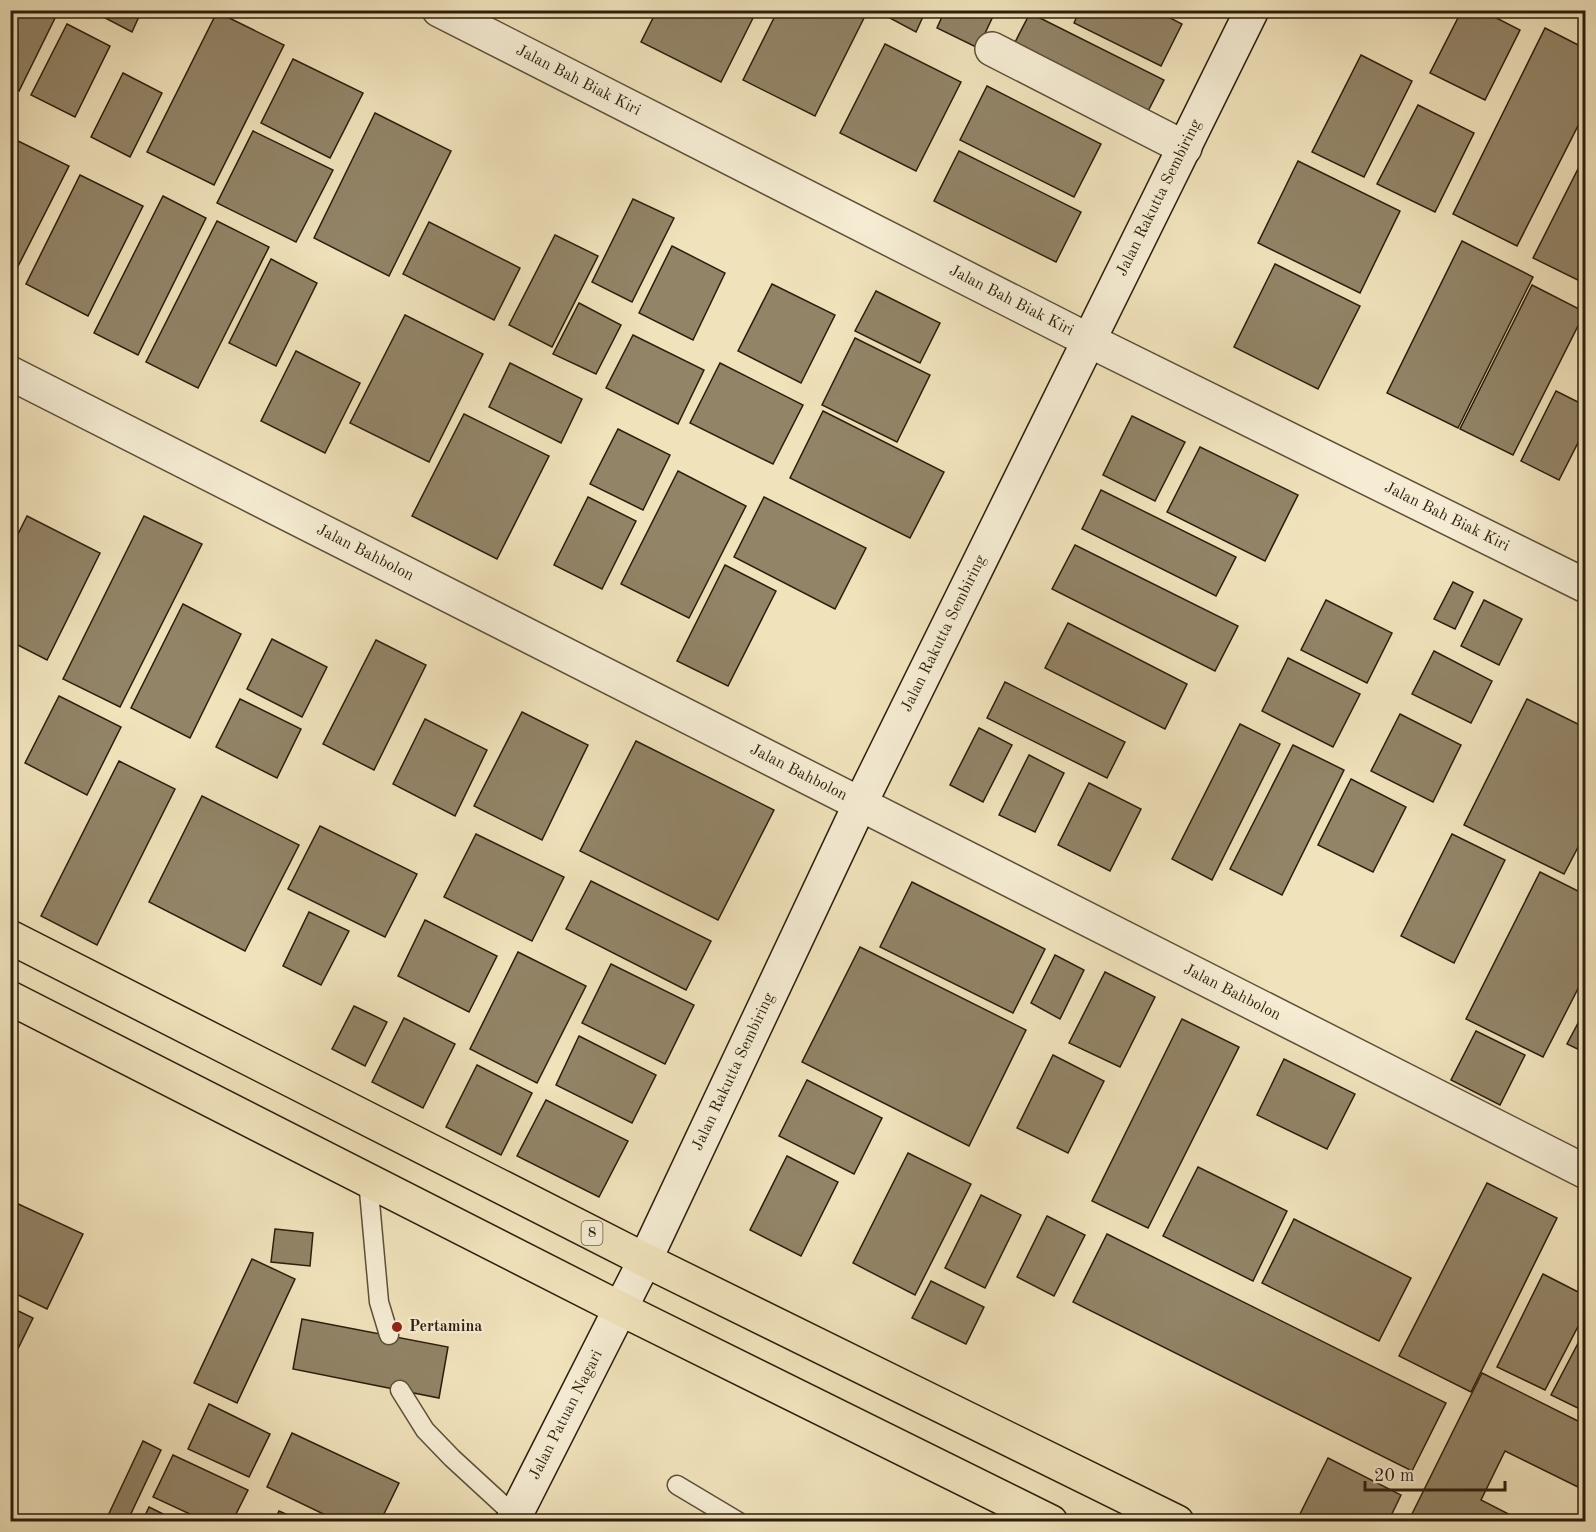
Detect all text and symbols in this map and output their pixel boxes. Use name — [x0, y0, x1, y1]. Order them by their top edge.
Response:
street label: Jalan Bah Biak Kiri — [513, 42, 643, 119]
street label: Jalan Rakutta Sembiring — [1114, 117, 1205, 279]
street label: Jalan Bah Biak Kiri — [946, 263, 1076, 339]
street label: Jalan Bah Biak Kiri — [1381, 480, 1512, 555]
street label: Jalan Bahbolon — [314, 522, 416, 584]
street label: Jalan Rakutta Sembiring — [899, 552, 990, 714]
street label: Jalan Bahbolon — [747, 741, 850, 804]
street label: Jalan Bahbolon — [1181, 961, 1283, 1024]
street label: Jalan Rakutta Sembiring — [690, 990, 778, 1153]
road number: 8 — [582, 1221, 602, 1245]
place label: Pertamina — [409, 1319, 482, 1335]
marker: Pertamina — [390, 1320, 404, 1334]
street label: Jalan Patuan Nagari — [527, 1348, 606, 1482]
scale bar — [1365, 1454, 1504, 1492]
text: 20 m — [1374, 1467, 1414, 1485]

